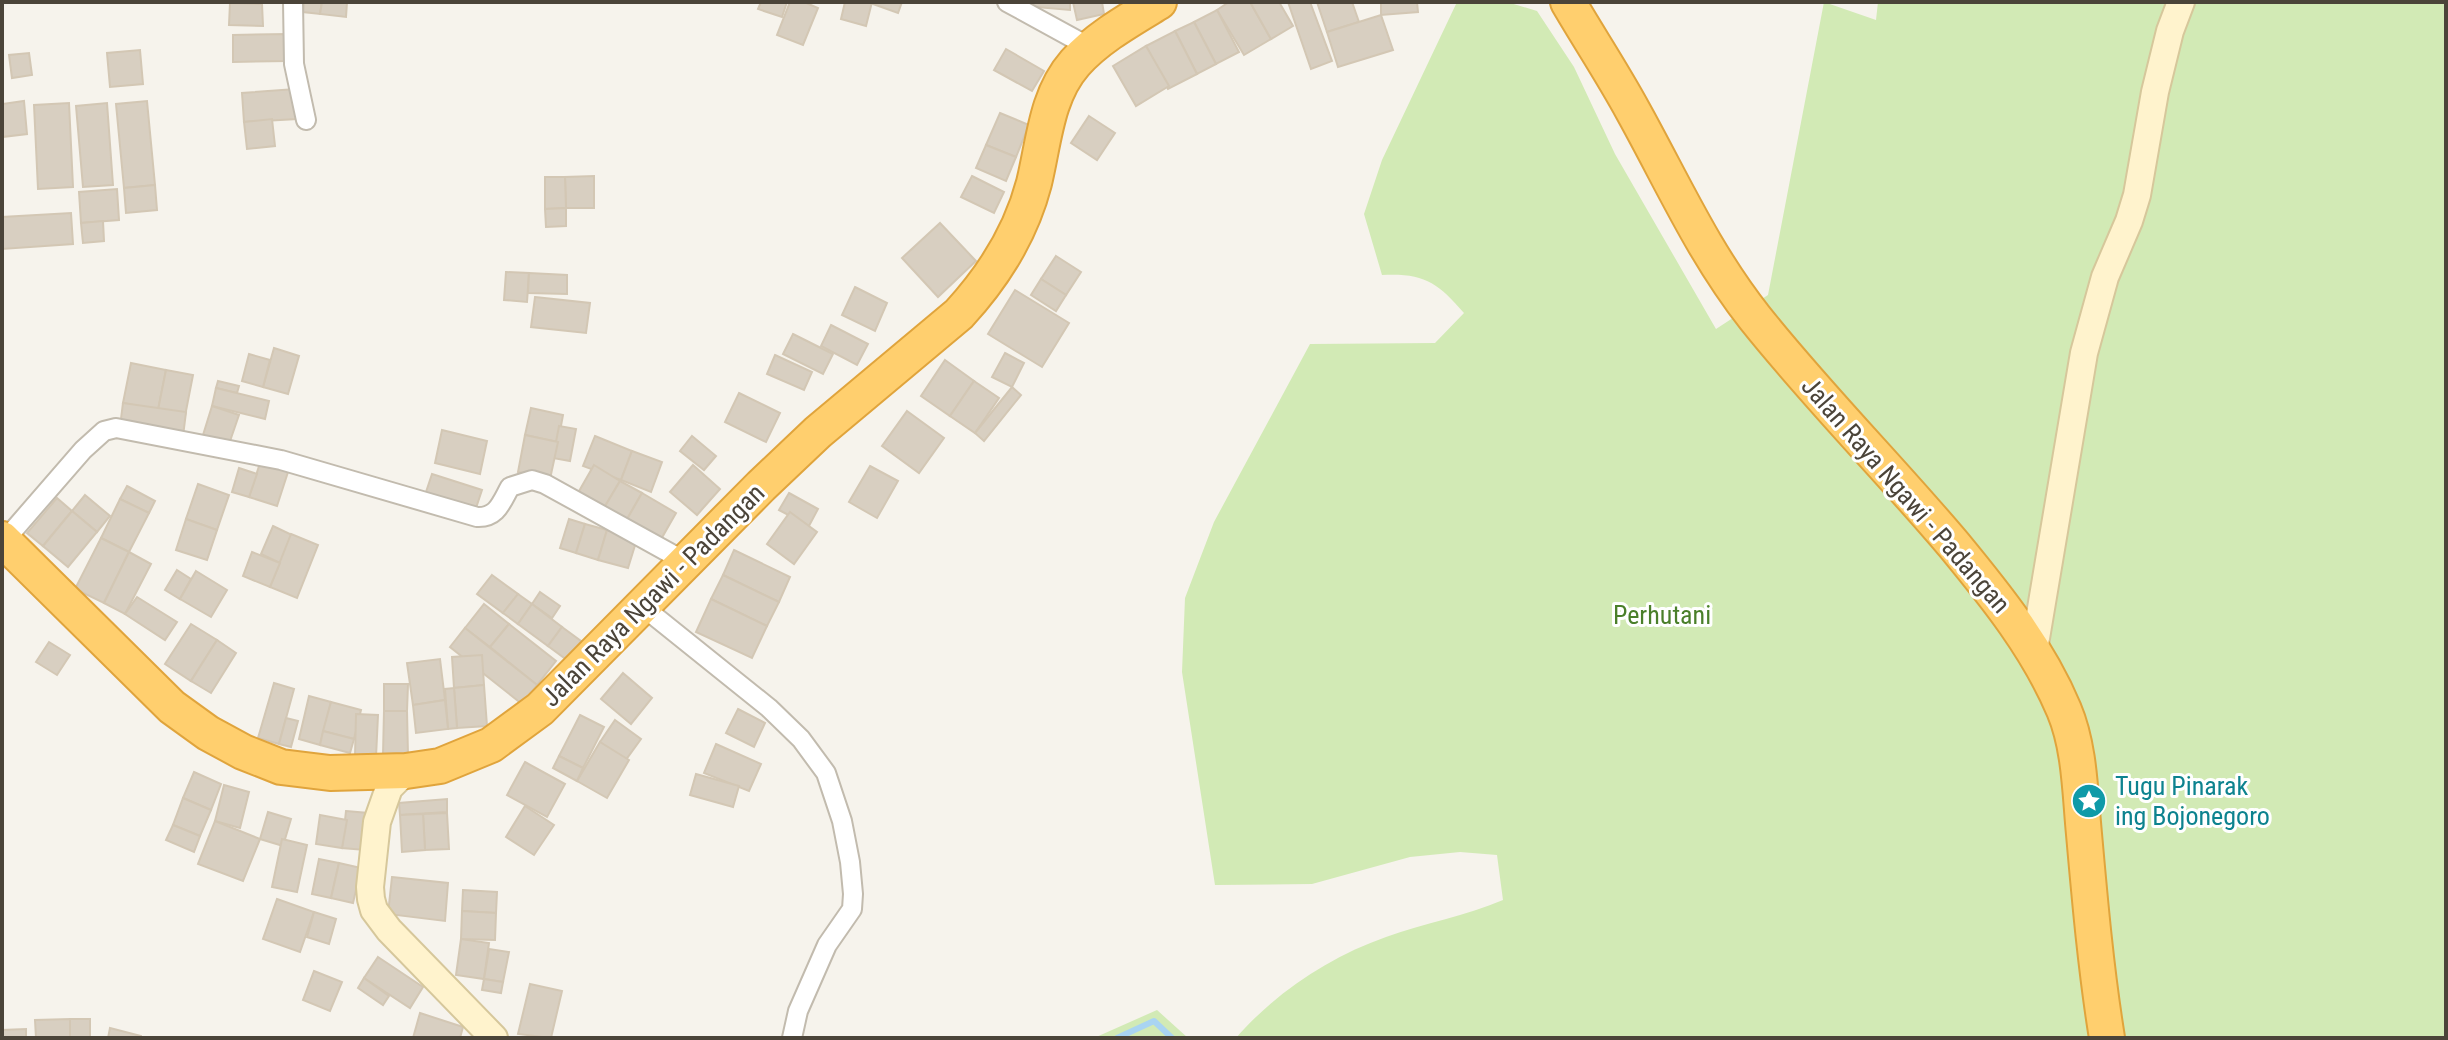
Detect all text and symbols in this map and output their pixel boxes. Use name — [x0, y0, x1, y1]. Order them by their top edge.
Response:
street label: Jalan Raya Ngawi - Padangan — [1796, 371, 2016, 619]
street label: Jalan Raya Ngawi - Padangan — [536, 478, 770, 712]
park label: Perhutani — [1613, 600, 1711, 630]
place label: Tugu Pinarak ing Bojonegoro — [2115, 771, 2270, 831]
place icon: Tugu Pinarak ing Bojonegoro — [2070, 782, 2108, 820]

